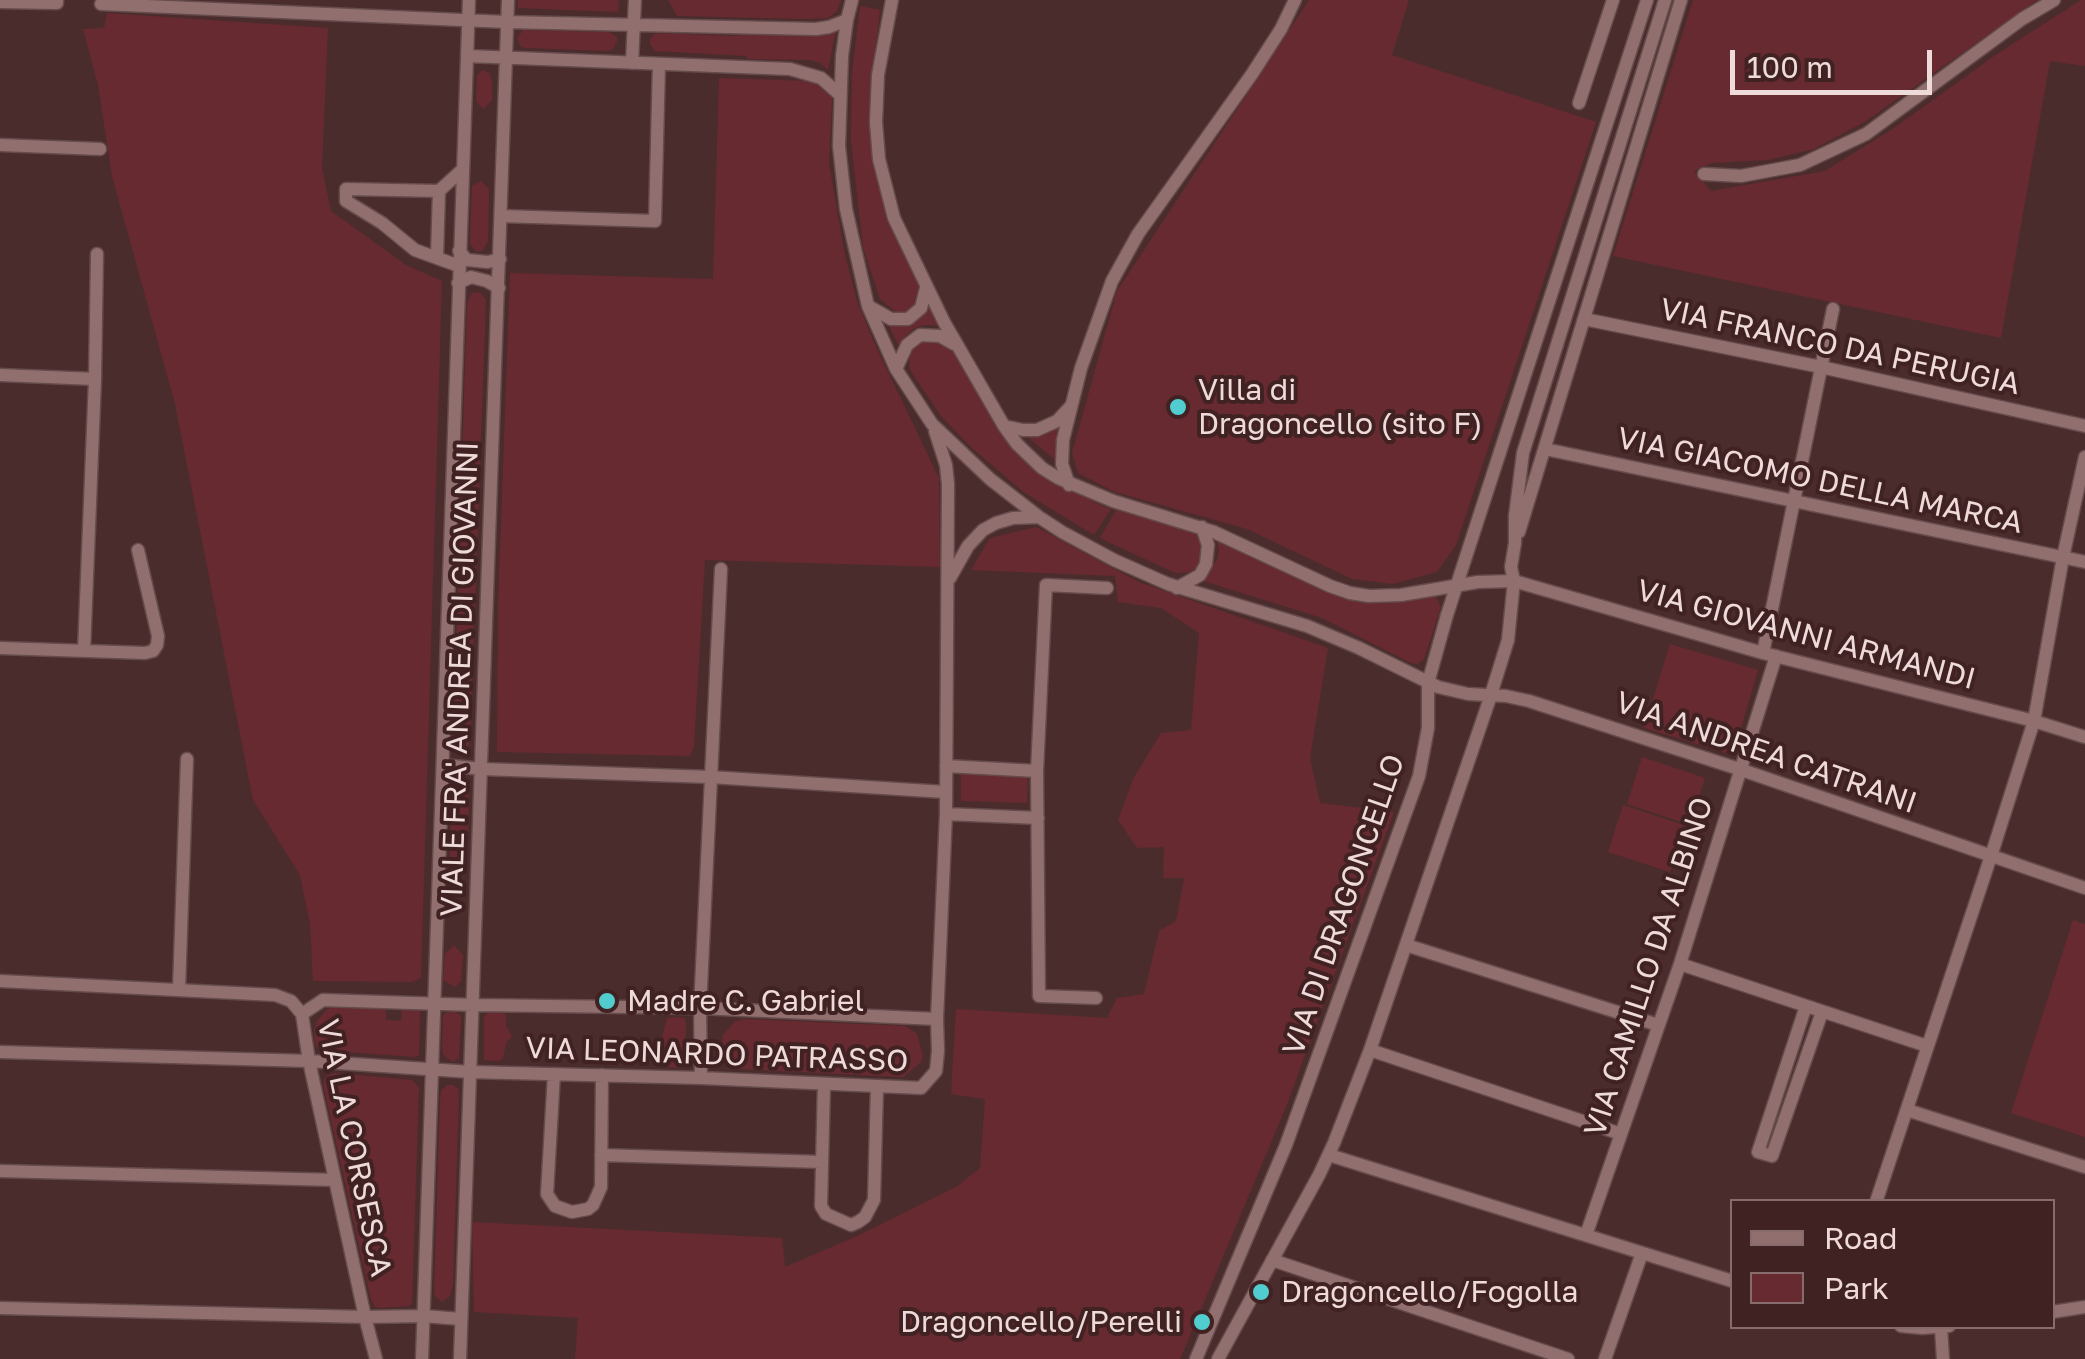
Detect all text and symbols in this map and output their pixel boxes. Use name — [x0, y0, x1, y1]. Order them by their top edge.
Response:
scale bar — [1735, 30, 1938, 92]
text: 100 m — [1747, 49, 1833, 85]
street label: VIA FRANCO DA PERUGIA — [1657, 291, 2023, 403]
place label: Villa di Dragoncello (sito F) — [1198, 372, 1482, 442]
marker: Villa di Dragoncello (sito F) — [1167, 396, 1189, 418]
street label: VIA GIACOMO DELLA MARCA — [1614, 420, 2026, 542]
street label: VIALE FRA' ANDREA DI GIOVANNI — [434, 441, 486, 917]
street label: VIA GIOVANNI ARMANDI — [1633, 572, 1979, 698]
street label: VIA ANDREA CATRANI — [1611, 685, 1921, 821]
street label: VIA DI DRAGONCELLO — [1276, 750, 1412, 1060]
street label: VIA CAMILLO DA ALBINO — [1577, 793, 1721, 1141]
place label: Madre C. Gabriel — [627, 983, 864, 1019]
marker: Madre C. Gabriel — [596, 990, 618, 1012]
street label: VIA LA CORSESCA — [309, 1016, 399, 1280]
street label: VIA LEONARDO PATRASSO — [525, 1030, 909, 1080]
legend — [1730, 1199, 2055, 1329]
text: Road — [1824, 1220, 1898, 1256]
text: Park — [1824, 1270, 1889, 1306]
place label: Dragoncello/Fogolla — [1281, 1274, 1578, 1310]
marker: Dragoncello/Fogolla — [1250, 1281, 1272, 1303]
place label: Dragoncello/Perelli — [900, 1304, 1182, 1340]
marker: Dragoncello/Perelli — [1191, 1311, 1213, 1333]

